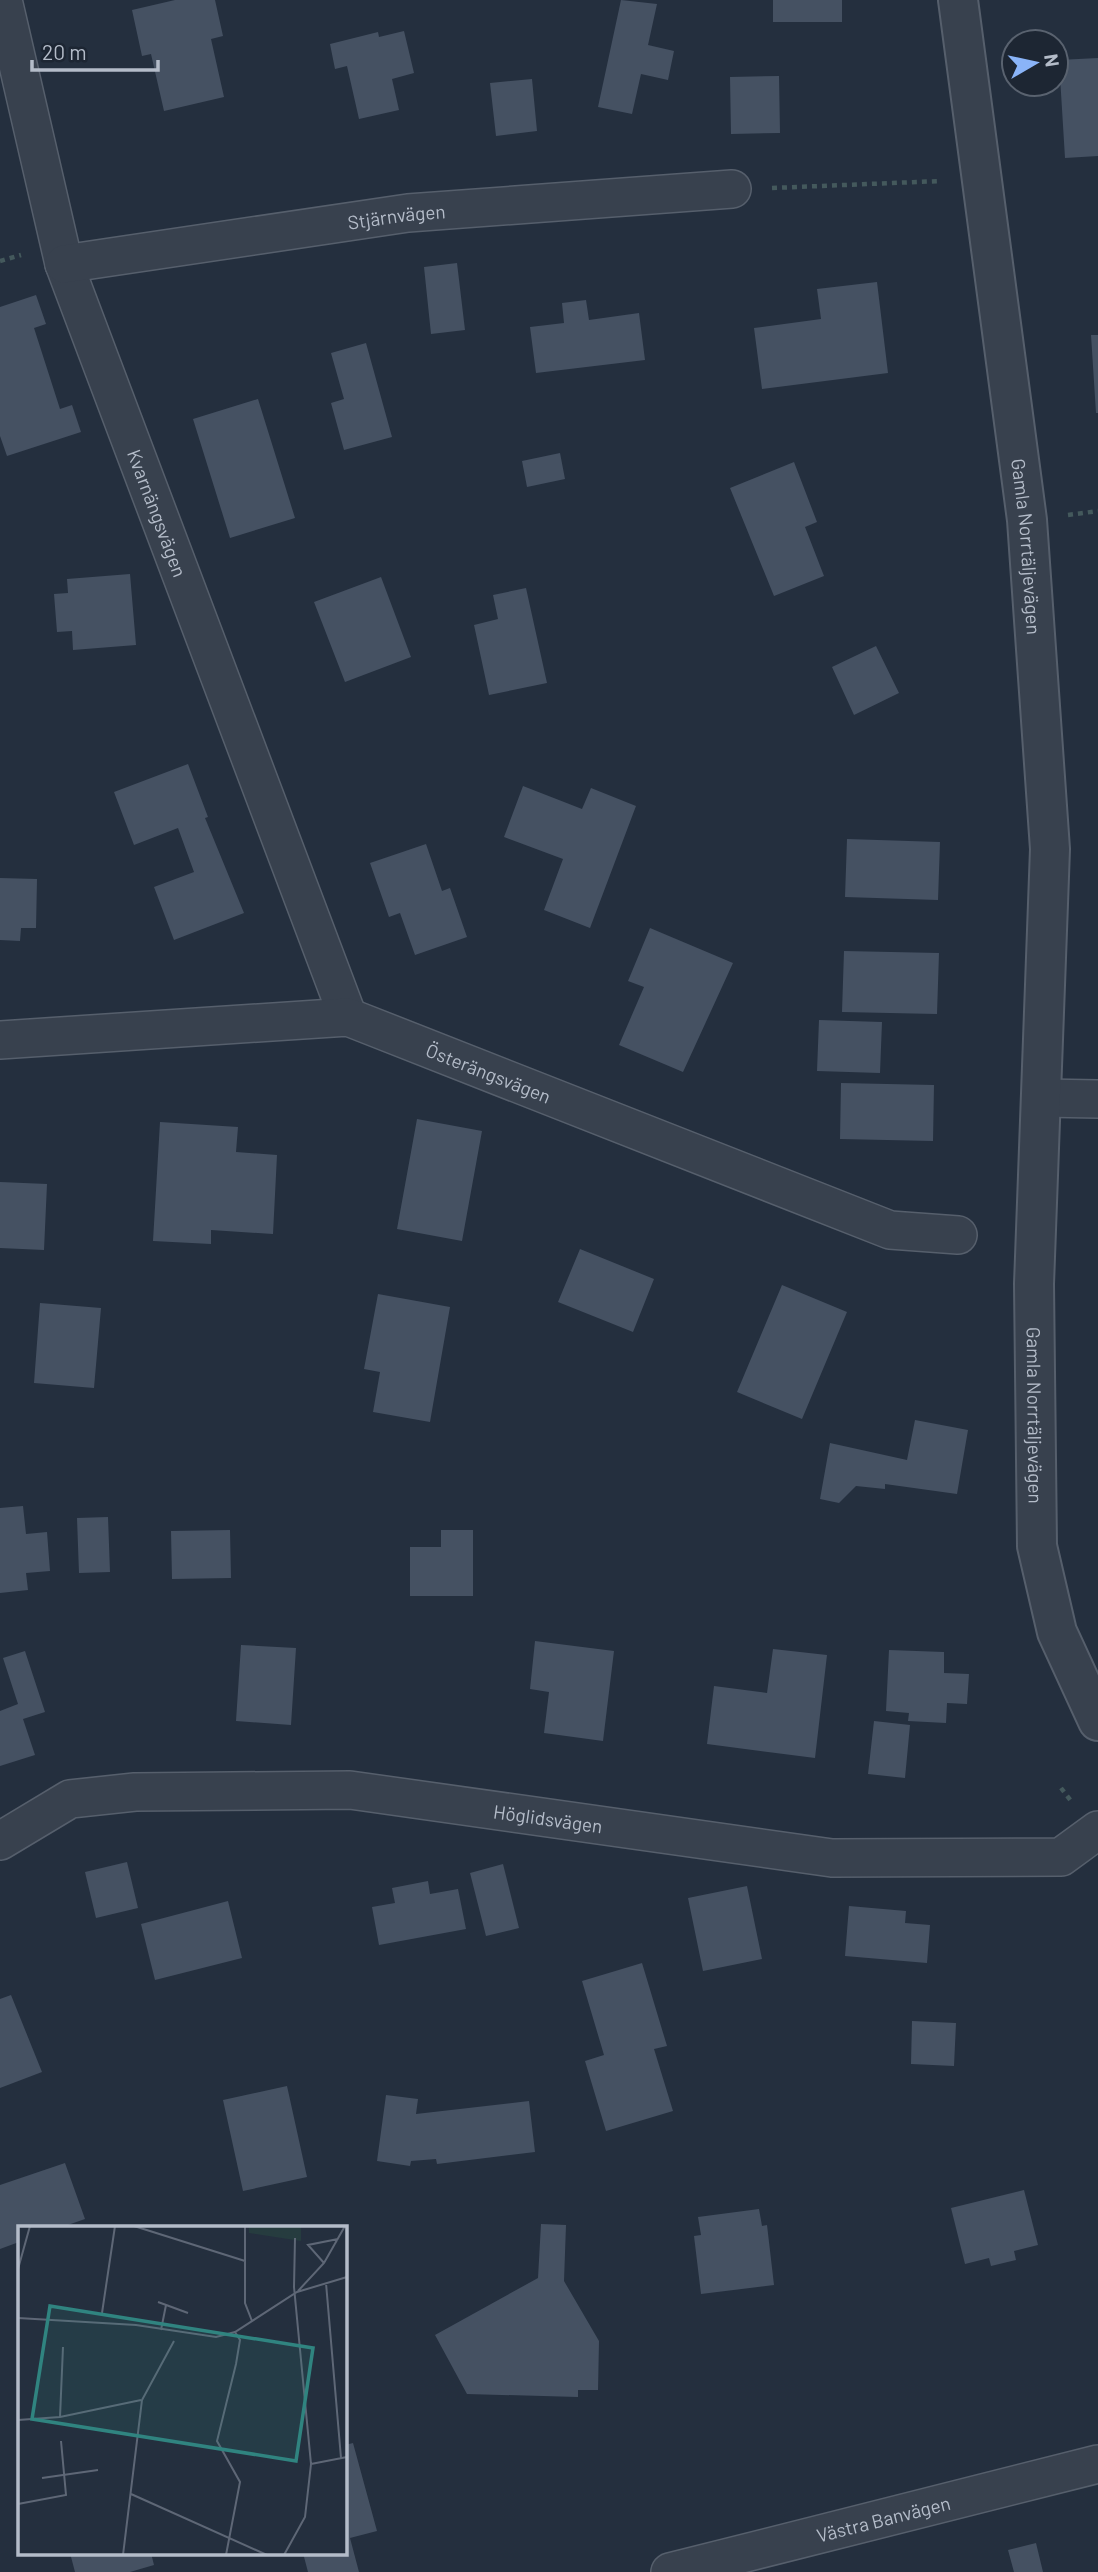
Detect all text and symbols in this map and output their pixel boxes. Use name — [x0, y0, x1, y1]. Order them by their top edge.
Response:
scale bar — [32, 28, 158, 72]
north arrow — [1000, 28, 1070, 98]
text: 20 m — [42, 39, 87, 64]
text: N — [1040, 52, 1065, 68]
street label: Stjärnvägen — [346, 199, 446, 233]
street label: Kvarnängsvägen — [123, 446, 192, 580]
street label: Gamla Norrtäljevägen — [1007, 457, 1046, 635]
street label: Österängsvägen — [423, 1037, 555, 1107]
street label: Gamla Norrtäljevägen — [1023, 1327, 1048, 1504]
street label: Höglidsvägen — [492, 1799, 604, 1837]
inset map — [18, 2226, 346, 2554]
street label: Västra Banvägen — [814, 2490, 953, 2546]

